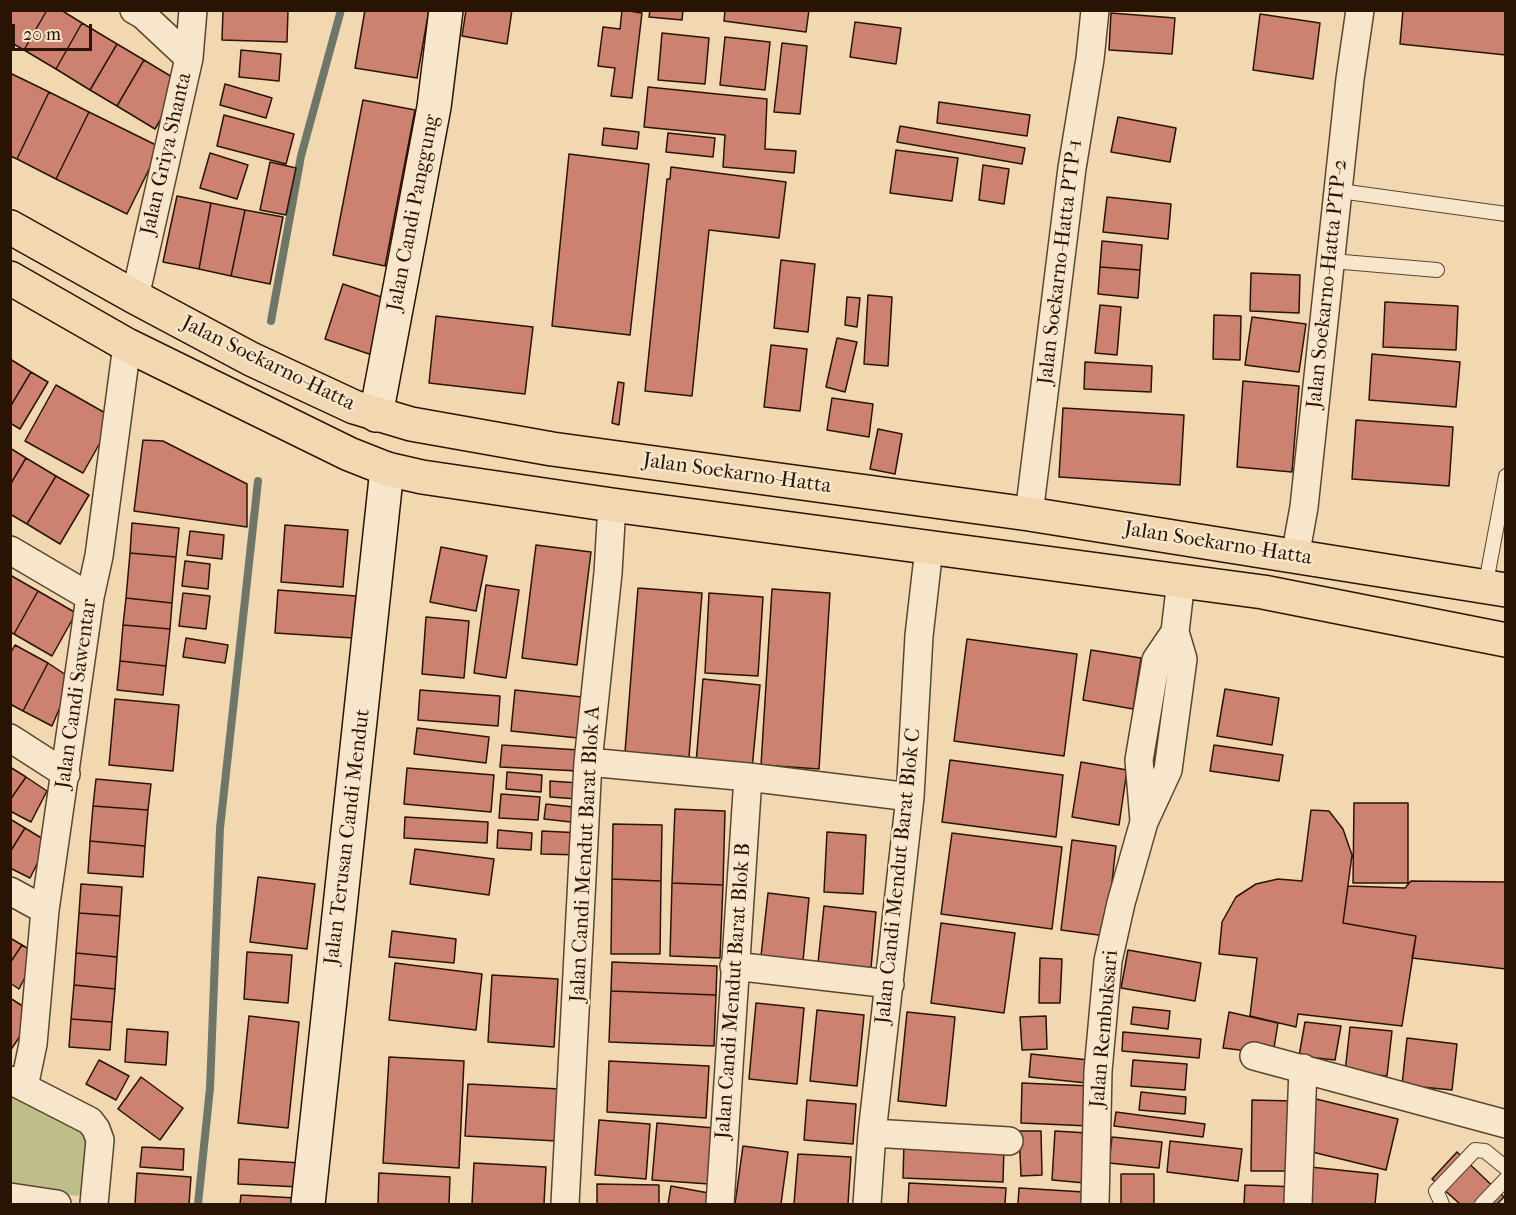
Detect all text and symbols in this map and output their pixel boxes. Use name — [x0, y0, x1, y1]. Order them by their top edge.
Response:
scale bar — [15, 12, 94, 50]
text: 20 m — [23, 24, 61, 45]
street label: Jalan Griya Shanta — [136, 70, 198, 238]
street label: Jalan Candi Panggung — [383, 112, 445, 314]
street label: Jalan Soekarno-Hatta PTP-1 — [1033, 138, 1089, 386]
street label: Jalan Soekarno-Hatta PTP-2 — [1302, 158, 1354, 410]
street label: Jalan Soekarno-Hatta — [177, 311, 359, 417]
street label: Jalan Soekarno-Hatta — [641, 448, 833, 500]
street label: Jalan Soekarno-Hatta — [1122, 517, 1314, 571]
street label: Jalan Candi Sawentar — [51, 597, 103, 791]
street label: Jalan Candi Mendut Barat Blok A — [566, 705, 606, 1003]
street label: Jalan Terusan Candi Mendut — [320, 708, 376, 966]
street label: Jalan Candi Mendut Barat Blok C — [871, 727, 927, 1025]
street label: Jalan Candi Mendut Barat Blok B — [711, 842, 757, 1140]
street label: Jalan Rembuksari — [1086, 949, 1124, 1109]

